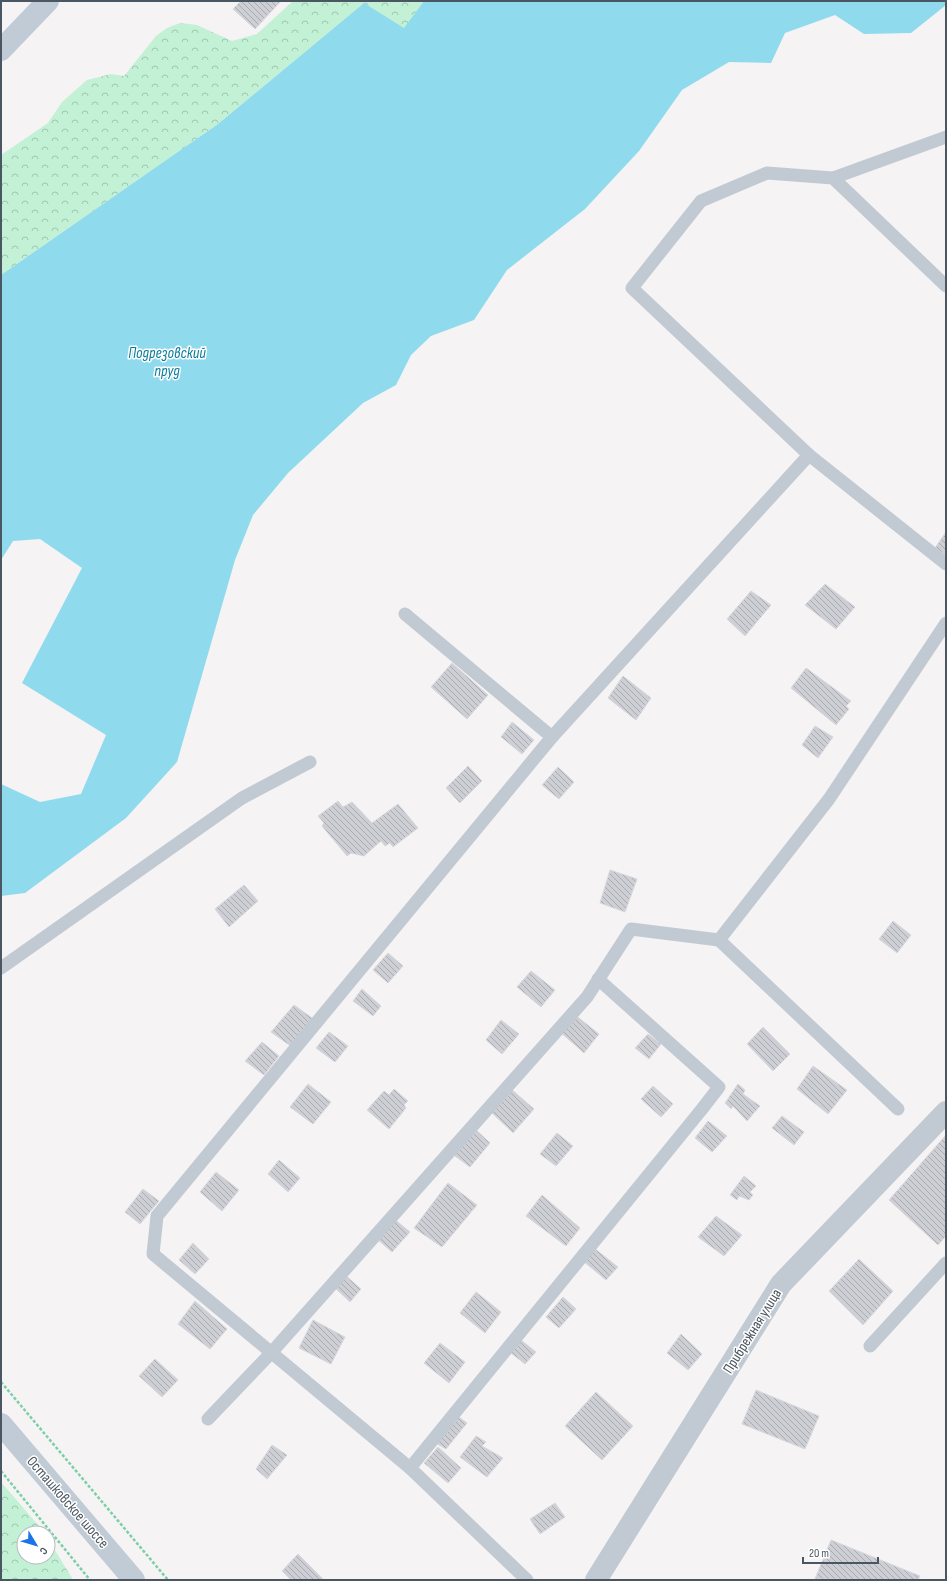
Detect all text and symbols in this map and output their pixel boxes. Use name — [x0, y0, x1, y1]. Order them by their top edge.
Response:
water label: Подрезовский пруд — [128, 344, 206, 381]
street label: Прибрежная улица — [719, 1285, 786, 1377]
street label: Осташковское шоссе — [22, 1452, 113, 1552]
north arrow — [16, 1525, 56, 1565]
scale bar — [803, 1539, 878, 1565]
text: С — [36, 1545, 50, 1557]
text: 20 m — [809, 1546, 829, 1561]

